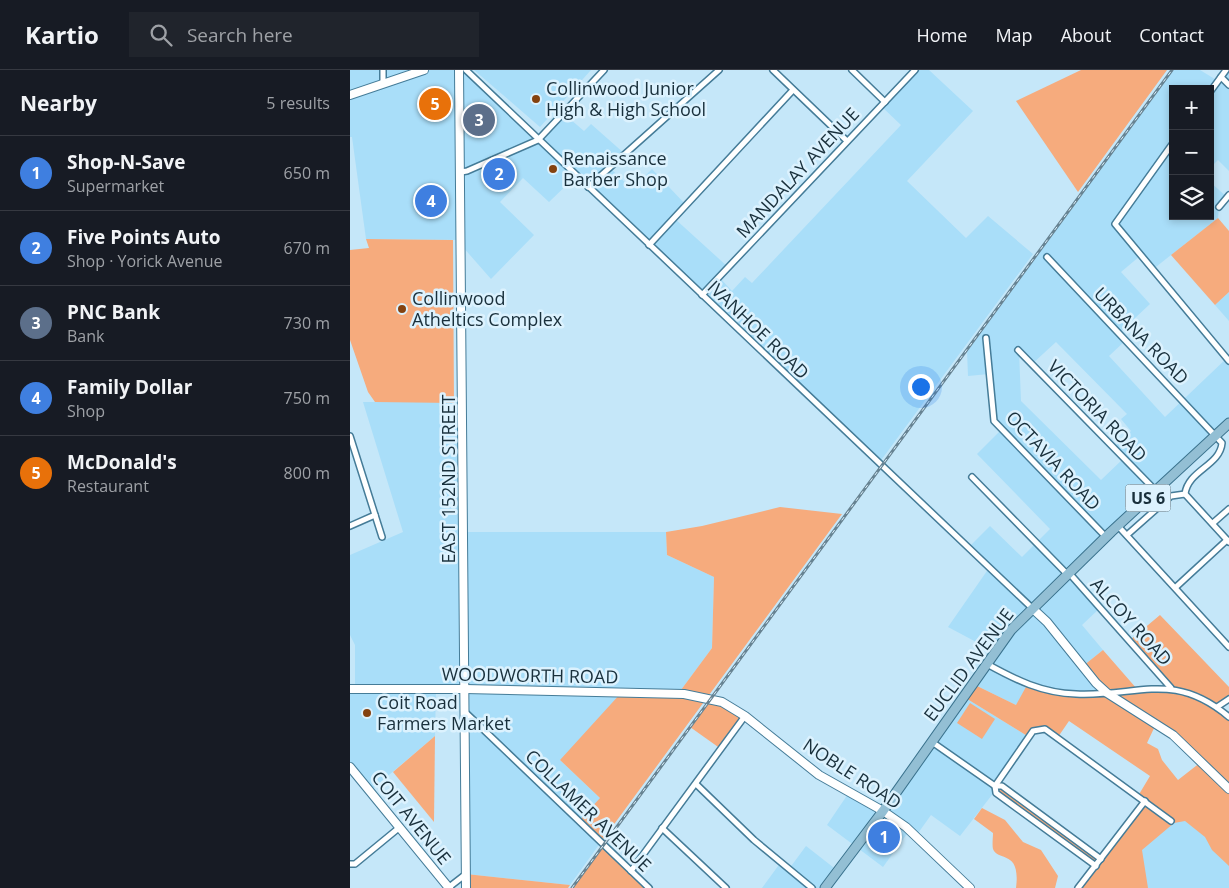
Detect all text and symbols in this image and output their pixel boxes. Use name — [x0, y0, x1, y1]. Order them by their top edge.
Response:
search box — [129, 12, 479, 57]
text: Kartio — [25, 18, 99, 51]
icon: search — [147, 21, 175, 49]
text: Search here — [187, 22, 293, 48]
text: Home — [917, 23, 967, 47]
text: Map — [995, 23, 1033, 47]
text: About — [1061, 23, 1111, 47]
text: Contact — [1139, 23, 1204, 47]
place label: Collinwood Junior High & High School — [546, 76, 706, 121]
pin: 5 — [419, 85, 451, 123]
map controls — [1169, 85, 1214, 220]
button: + — [1169, 85, 1214, 130]
text: Nearby — [20, 89, 97, 117]
text: 5 results — [266, 92, 330, 114]
marker: Collinwood Junior High & High School — [530, 93, 542, 105]
pin: 3 — [463, 101, 495, 139]
street label: MANDALAY AVENUE — [731, 102, 864, 243]
button: − — [1169, 130, 1214, 175]
place label: Renaissance Barber Shop — [563, 146, 668, 191]
text: Shop-N-Save — [67, 149, 185, 175]
pin: 2 — [483, 155, 515, 193]
text: 1 — [31, 162, 41, 184]
text: 650 m — [284, 162, 330, 184]
marker: Renaissance Barber Shop — [547, 163, 559, 175]
text: Supermarket — [67, 175, 164, 197]
button: layers — [1169, 175, 1214, 220]
pin: 4 — [415, 182, 447, 220]
text: Five Points Auto — [67, 224, 220, 250]
text: 2 — [31, 237, 41, 259]
text: 670 m — [284, 237, 330, 259]
text: Shop · Yorick Avenue — [67, 250, 223, 272]
street label: IVANHOE ROAD — [703, 275, 815, 384]
street label: URBANA ROAD — [1089, 282, 1194, 389]
place label: Collinwood Atheltics Complex — [412, 286, 563, 331]
text: PNC Bank — [67, 299, 160, 325]
marker: Collinwood Atheltics Complex — [396, 303, 408, 315]
text: 3 — [31, 312, 41, 334]
text: 730 m — [284, 312, 330, 334]
text: Bank — [67, 325, 104, 347]
street label: VICTORIA ROAD — [1043, 354, 1152, 466]
text: Family Dollar — [67, 374, 192, 400]
your location — [908, 374, 934, 400]
text: 4 — [31, 387, 41, 409]
text: 750 m — [284, 387, 330, 409]
street label: EAST 152ND STREET — [436, 395, 460, 563]
text: Shop — [67, 400, 105, 422]
street label: OCTAVIA ROAD — [1001, 405, 1106, 515]
text: McDonald's — [67, 449, 177, 475]
text: 5 — [31, 462, 41, 484]
text: 800 m — [284, 462, 330, 484]
text: Restaurant — [67, 475, 149, 497]
road number: US 6 — [1126, 484, 1170, 512]
street label: ALCOY ROAD — [1086, 572, 1178, 670]
street label: EUCLID AVENUE — [918, 603, 1019, 726]
street label: WOODWORTH ROAD — [441, 661, 619, 689]
place label: Coit Road Farmers Market — [377, 690, 511, 735]
marker: Coit Road Farmers Market — [361, 707, 373, 719]
street label: NOBLE ROAD — [799, 732, 906, 814]
street label: COLLAMER AVENUE — [521, 744, 657, 877]
street label: COIT AVENUE — [367, 766, 457, 869]
pin: 1 — [868, 818, 900, 856]

